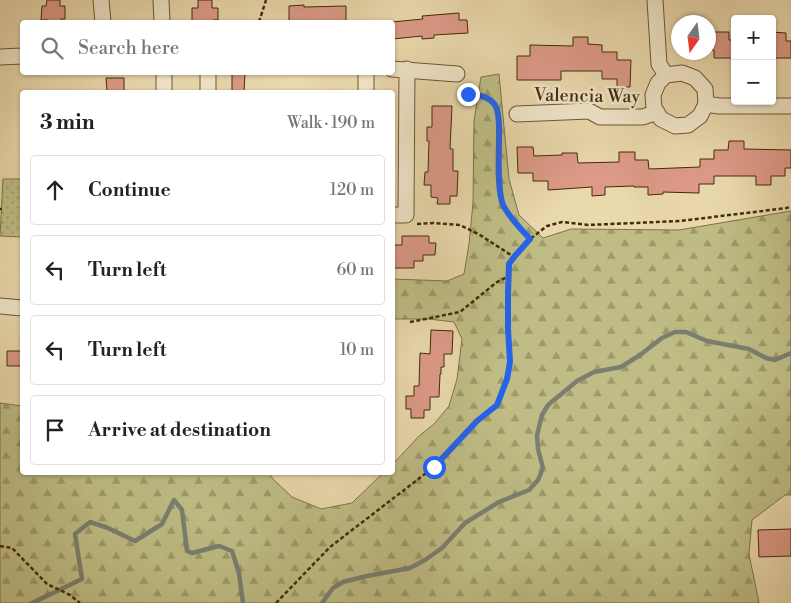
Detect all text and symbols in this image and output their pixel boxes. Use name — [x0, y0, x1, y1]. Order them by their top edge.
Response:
north arrow — [671, 15, 716, 60]
map controls — [731, 15, 776, 105]
button: + — [731, 15, 776, 60]
search box — [20, 20, 395, 75]
icon: search — [38, 34, 66, 62]
text: Search here — [78, 36, 179, 60]
button: − — [731, 60, 776, 105]
route end — [457, 83, 480, 106]
street label: Valencia Way — [533, 84, 641, 108]
text: 3 min — [40, 110, 95, 136]
text: Walk · 190 m — [287, 113, 375, 133]
icon: ahead — [41, 176, 69, 204]
text: Continue — [88, 178, 171, 202]
text: 120 m — [330, 180, 374, 200]
icon: left — [41, 256, 69, 284]
text: Turn left — [88, 258, 167, 282]
text: 60 m — [336, 260, 374, 280]
icon: left — [41, 336, 69, 364]
text: Turn left — [88, 338, 167, 362]
text: 10 m — [340, 340, 374, 360]
icon: arrive — [41, 416, 69, 444]
text: Arrive at destination — [88, 418, 271, 442]
route start — [423, 456, 446, 479]

